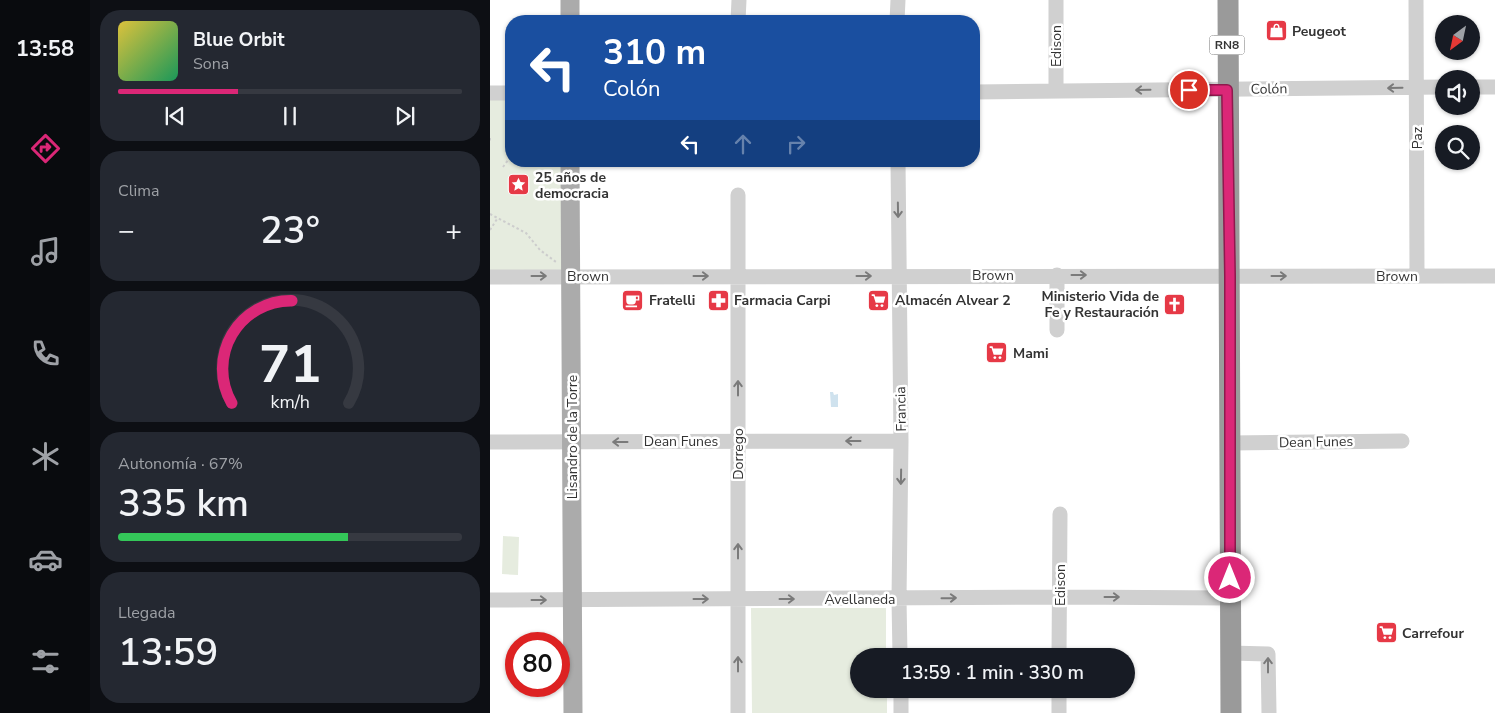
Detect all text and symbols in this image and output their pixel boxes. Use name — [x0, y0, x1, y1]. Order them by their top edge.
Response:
north arrow — [1435, 15, 1480, 60]
map controls — [1435, 15, 1480, 170]
shop icon: Peugeot — [1264, 19, 1288, 43]
place label: Peugeot — [1292, 22, 1347, 41]
street label: Edison — [1047, 25, 1066, 67]
text: Blue Orbit — [193, 27, 284, 53]
text: 310 m — [603, 29, 706, 76]
text: 13:58 — [16, 34, 74, 64]
icon: left — [520, 35, 585, 100]
road number: RN8 — [1210, 36, 1244, 54]
text: Sona — [193, 53, 229, 75]
pin — [1168, 69, 1210, 111]
button: sound — [1435, 70, 1480, 115]
text: Colón — [603, 74, 660, 104]
icon: arrive — [1175, 76, 1203, 104]
street label: Colón — [1251, 79, 1287, 99]
one-way arrow — [1387, 83, 1403, 92]
one-way arrow — [1135, 86, 1151, 95]
icon: previous — [161, 102, 189, 130]
icon: pause — [276, 102, 304, 130]
icon: next — [391, 102, 419, 130]
button: search — [1435, 125, 1480, 170]
street label: Paz — [1408, 126, 1427, 149]
icon: left — [676, 130, 704, 158]
icon: ahead — [729, 130, 757, 158]
icon: right — [782, 130, 810, 158]
icon: directions — [28, 131, 63, 166]
place label: 25 años de democracia — [535, 168, 609, 203]
place icon: 25 años de democracia — [507, 173, 531, 197]
text: Clima — [118, 180, 159, 202]
one-way arrow — [893, 202, 903, 218]
text: 23° — [260, 205, 320, 256]
text: − — [118, 212, 135, 250]
text: + — [445, 212, 462, 250]
icon: music — [28, 234, 63, 269]
street label: Brown — [972, 266, 1014, 285]
street label: Brown — [567, 267, 609, 286]
street label: Brown — [1376, 267, 1418, 286]
one-way arrow — [1070, 270, 1086, 280]
one-way arrow — [530, 271, 546, 281]
one-way arrow — [692, 271, 709, 281]
one-way arrow — [855, 271, 871, 281]
one-way arrow — [1270, 271, 1286, 281]
place label: Ministerio Vida de Fe y Restauración — [1042, 287, 1159, 322]
cafe icon: Fratelli — [621, 288, 645, 312]
pharmacy icon: Farmacia Carpi — [706, 288, 730, 312]
supermarket icon: Almacén Alvear 2 — [867, 288, 891, 312]
place label: Fratelli — [649, 291, 695, 310]
place label: Farmacia Carpi — [734, 291, 831, 310]
place label: Almacén Alvear 2 — [895, 291, 1011, 310]
church icon: Ministerio Vida de Fe y Restauración — [1163, 292, 1187, 316]
text: 71 — [259, 329, 321, 400]
icon: phone — [28, 336, 63, 371]
supermarket icon: Mami — [985, 341, 1009, 365]
place label: Mami — [1013, 344, 1049, 363]
street label: Lisandro de la Torre — [563, 375, 582, 499]
one-way arrow — [733, 380, 743, 396]
street label: Francia — [891, 386, 911, 432]
text: km/h — [270, 390, 310, 414]
street label: Dorrego — [729, 428, 748, 480]
street label: Dean Funes — [644, 432, 718, 451]
street label: Dean Funes — [1279, 432, 1354, 452]
one-way arrow — [845, 436, 861, 446]
one-way arrow — [612, 437, 628, 447]
icon: climate — [28, 439, 63, 474]
text: Autonomía · 67% — [118, 453, 243, 475]
one-way arrow — [896, 469, 906, 485]
text: 335 km — [118, 478, 249, 529]
icon: car — [28, 542, 63, 577]
one-way arrow — [733, 543, 743, 559]
position arrow — [1203, 551, 1255, 603]
street label: Edison — [1051, 564, 1070, 606]
street label: Avellaneda — [824, 590, 896, 609]
one-way arrow — [1104, 592, 1120, 602]
one-way arrow — [941, 593, 957, 603]
one-way arrow — [692, 594, 709, 604]
one-way arrow — [778, 594, 795, 604]
one-way arrow — [530, 595, 546, 605]
text: Llegada — [118, 602, 176, 624]
supermarket icon: Carrefour — [1374, 621, 1398, 645]
place label: Carrefour — [1402, 624, 1464, 643]
text: 13:59 — [118, 627, 218, 678]
speed limit sign: 80 — [505, 632, 570, 697]
icon: filters — [28, 644, 63, 679]
one-way arrow — [733, 657, 743, 673]
one-way arrow — [1264, 657, 1273, 673]
text: 13:59 · 1 min · 330 m — [901, 660, 1084, 686]

